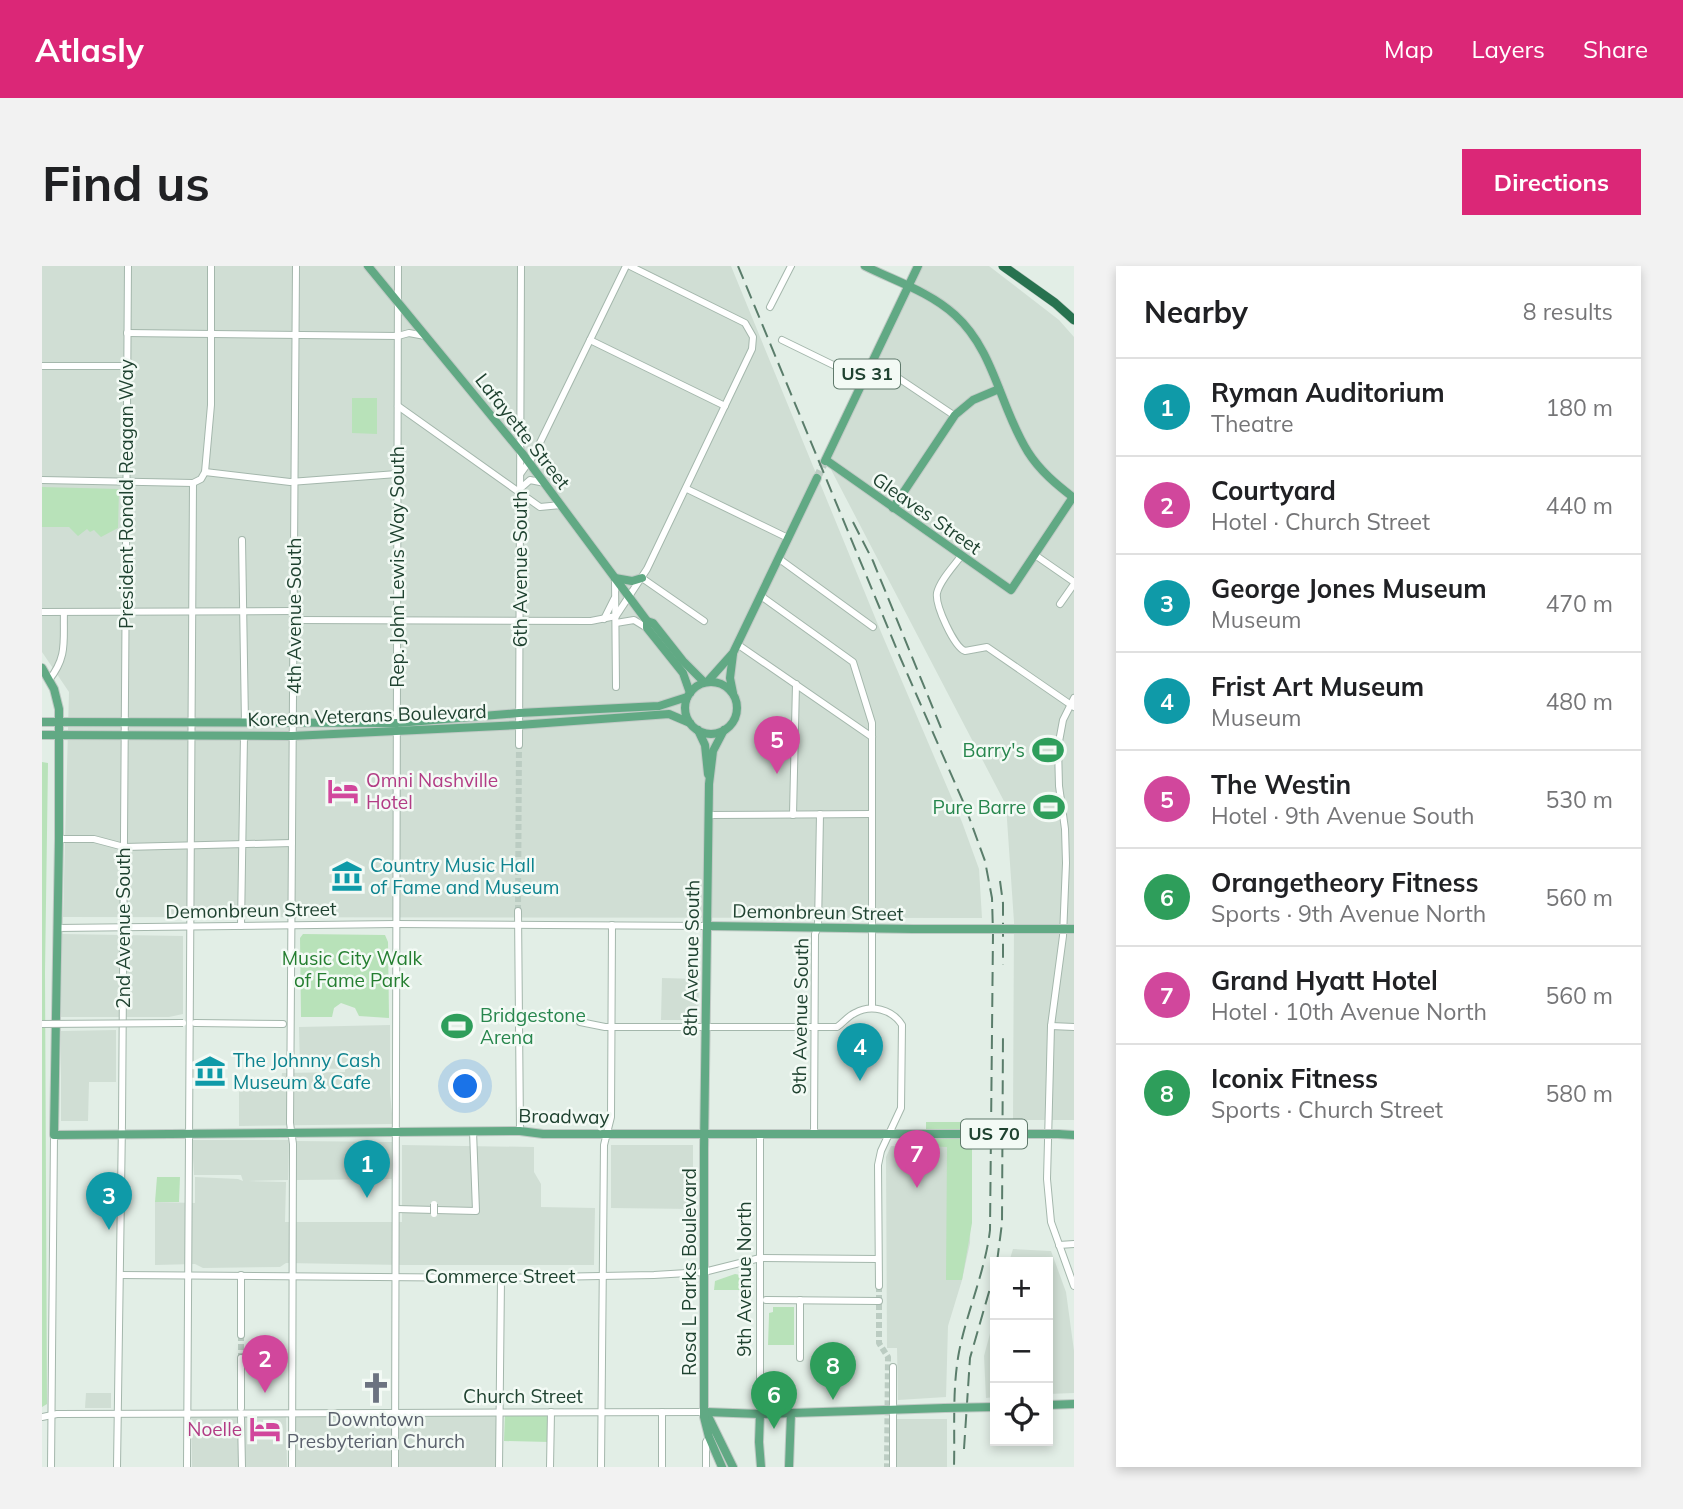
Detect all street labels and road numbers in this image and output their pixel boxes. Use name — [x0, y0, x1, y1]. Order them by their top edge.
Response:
street label: President Ronald Reagan Way — [114, 359, 138, 629]
road number: US 31 — [834, 360, 900, 388]
street label: Lafayette Street — [470, 368, 576, 494]
street label: Rep. John Lewis Way South — [385, 446, 409, 688]
street label: Gleaves Street — [868, 467, 986, 560]
street label: 6th Avenue South — [508, 491, 532, 647]
street label: 4th Avenue South — [282, 538, 306, 694]
street label: Korean Veterans Boulevard — [247, 699, 487, 731]
street label: 2nd Avenue South — [111, 847, 135, 1009]
street label: 8th Avenue South — [678, 879, 704, 1037]
street label: Demonbreun Street — [165, 897, 337, 923]
street label: Demonbreun Street — [732, 899, 904, 925]
street label: 9th Avenue South — [787, 937, 813, 1095]
street label: Broadway — [518, 1103, 610, 1129]
road number: US 70 — [961, 1120, 1027, 1148]
street label: Rosa L Parks Boulevard — [677, 1168, 701, 1376]
street label: 9th Avenue North — [732, 1201, 756, 1357]
street label: Commerce Street — [425, 1264, 576, 1288]
street label: Church Street — [463, 1384, 583, 1408]

